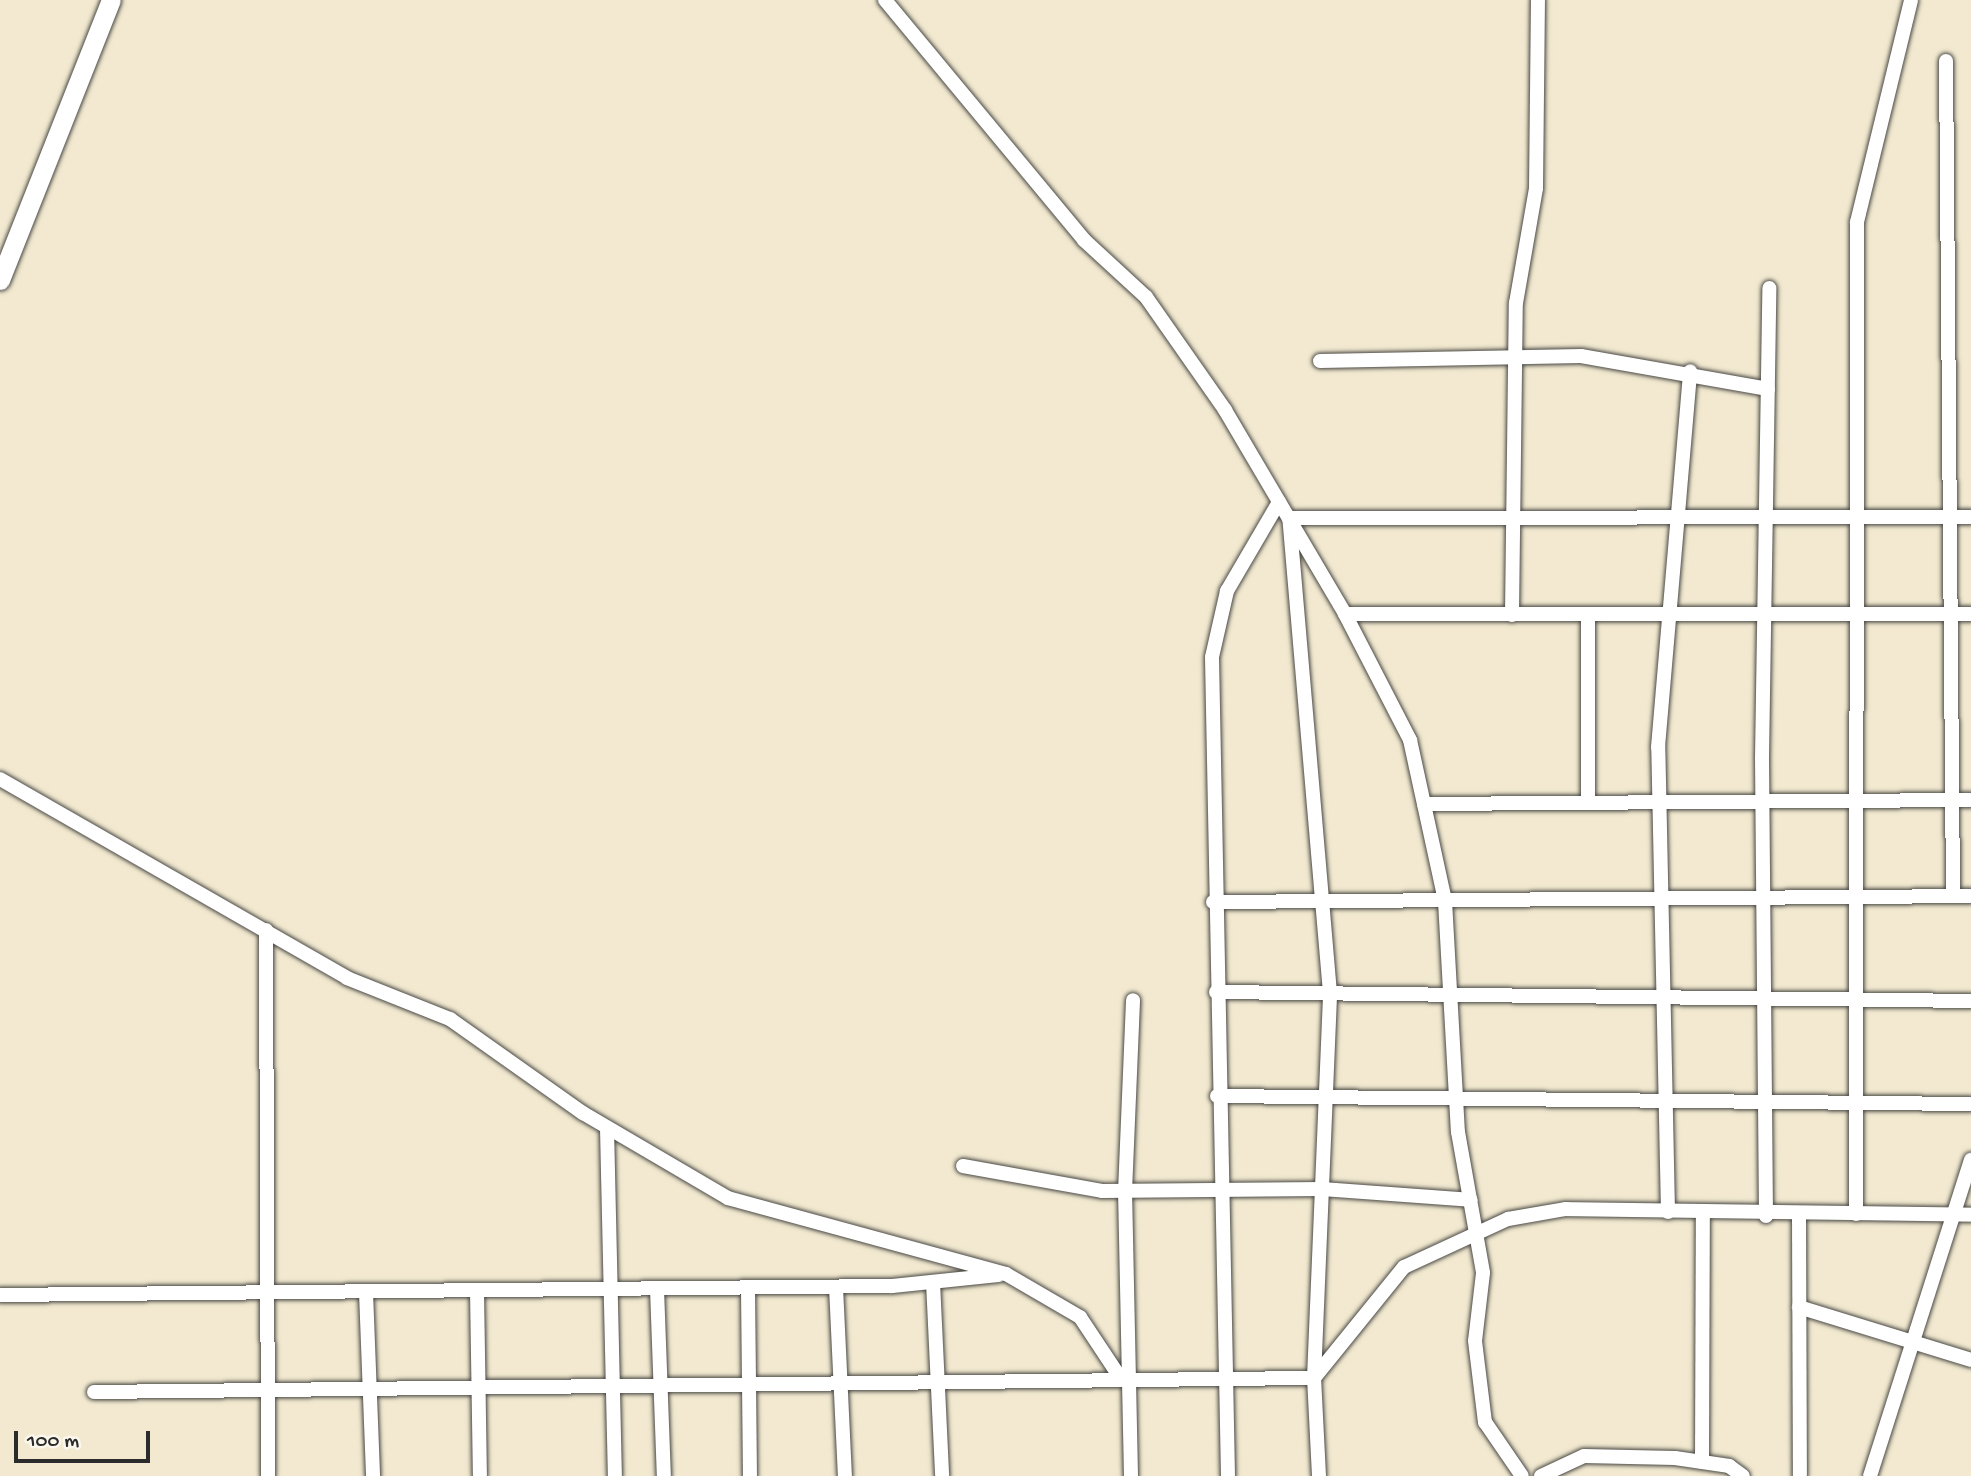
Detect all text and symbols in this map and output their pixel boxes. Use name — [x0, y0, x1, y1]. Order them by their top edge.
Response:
scale bar — [18, 1416, 154, 1460]
text: 100 m — [27, 1430, 79, 1455]

